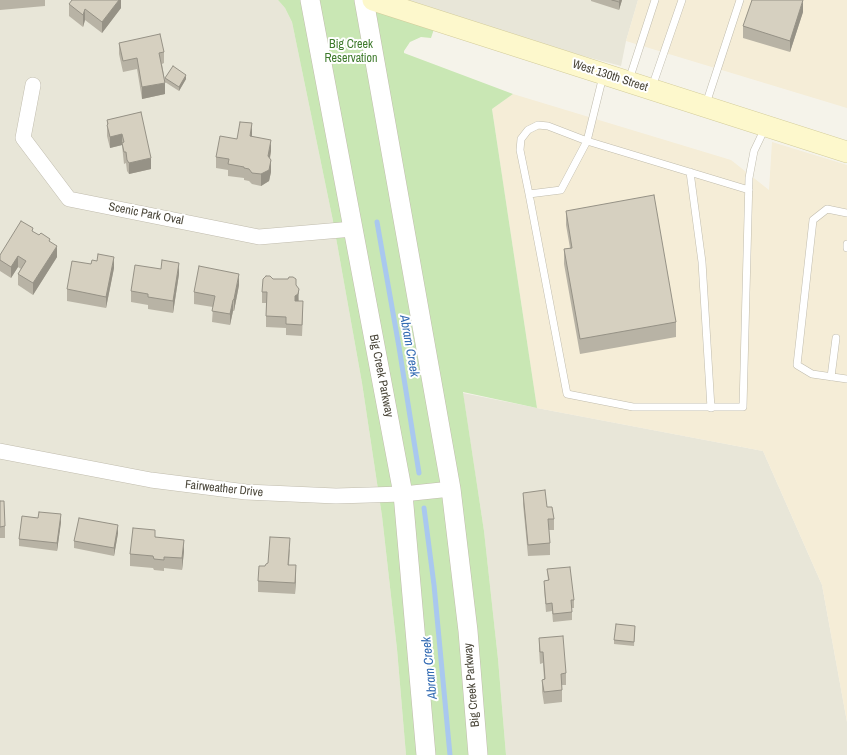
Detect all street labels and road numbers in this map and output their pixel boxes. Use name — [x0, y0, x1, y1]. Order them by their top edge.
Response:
street label: West 130th Street — [570, 57, 650, 95]
street label: Scenic Park Oval — [107, 200, 185, 228]
street label: Big Creek Parkway — [366, 333, 396, 419]
street label: Fairweather Drive — [184, 478, 264, 500]
street label: Big Creek Parkway — [461, 642, 483, 728]

